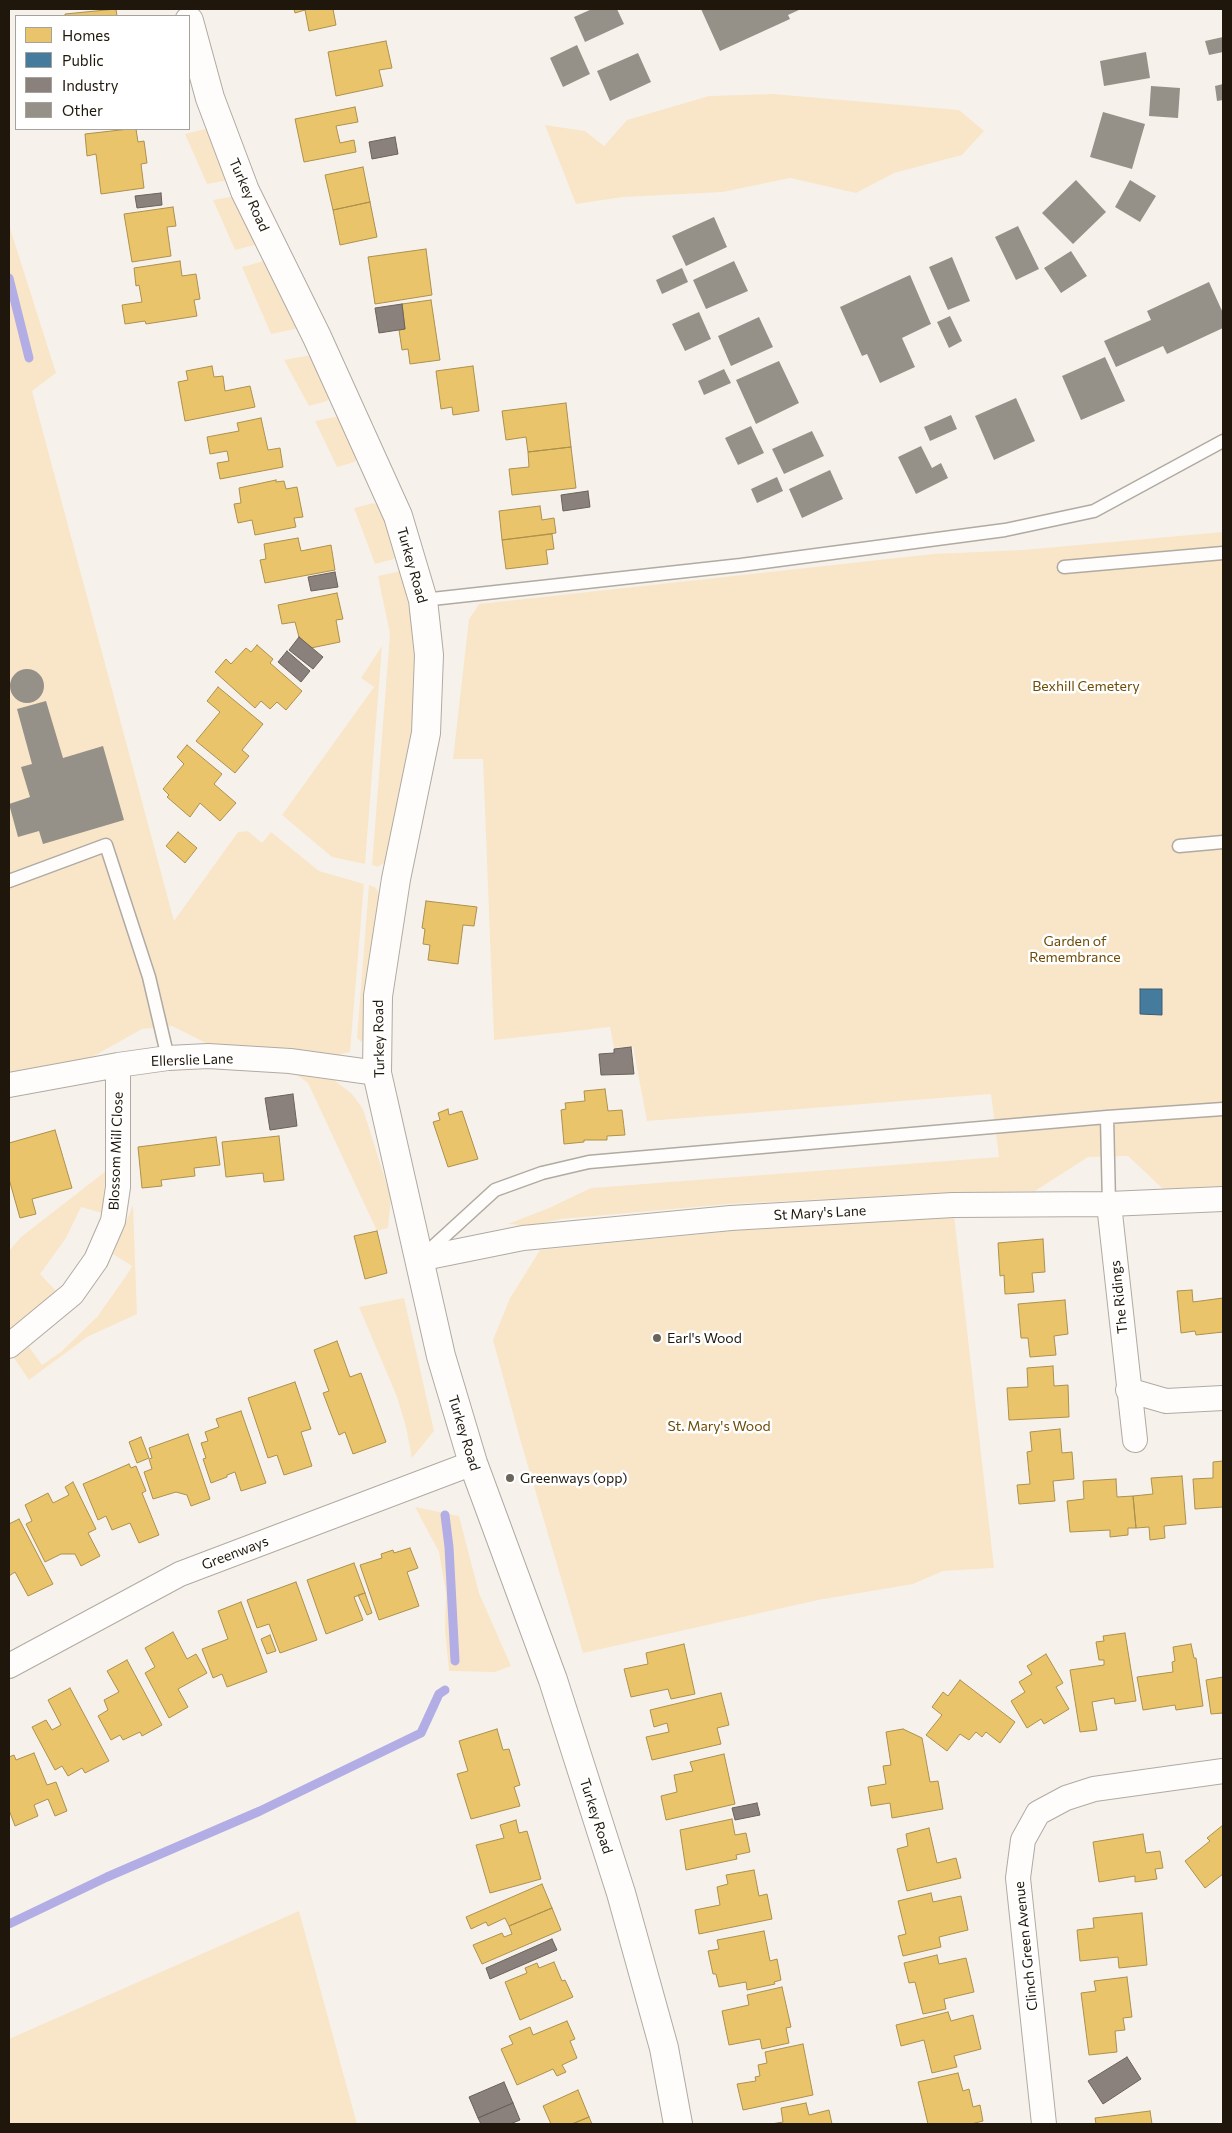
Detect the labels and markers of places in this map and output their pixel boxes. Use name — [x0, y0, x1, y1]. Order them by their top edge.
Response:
place label: Earl's Wood — [667, 1330, 742, 1346]
marker: Earl's Wood — [651, 1332, 663, 1344]
place label: Greenways (opp) — [520, 1470, 627, 1486]
marker: Greenways (opp) — [504, 1472, 516, 1484]

